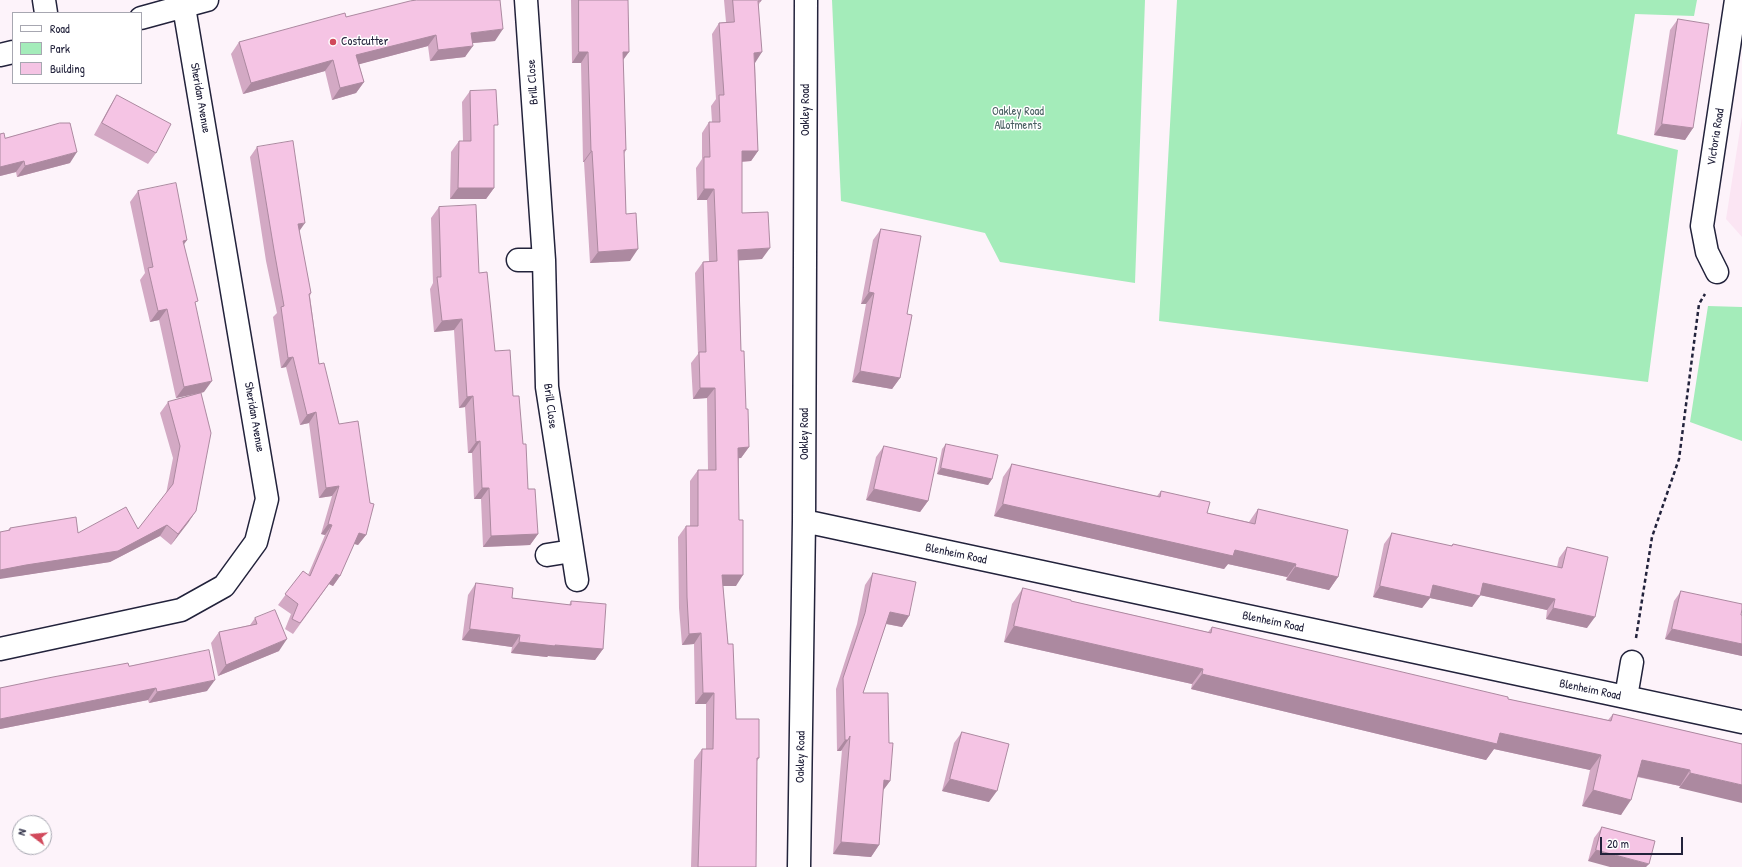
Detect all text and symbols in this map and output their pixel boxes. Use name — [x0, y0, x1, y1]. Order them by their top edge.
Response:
legend — [12, 12, 142, 84]
text: Road — [50, 20, 70, 37]
place label: Costcutter — [341, 35, 388, 49]
marker: Costcutter — [328, 37, 338, 47]
text: Park — [50, 40, 70, 57]
street label: Brill Close — [524, 59, 542, 105]
text: Building — [50, 60, 85, 77]
street label: Sheridan Avenue — [187, 62, 213, 134]
street label: Oakley Road — [799, 84, 813, 136]
park label: Oakley Road Allotments — [992, 105, 1044, 133]
street label: Victoria Road — [1704, 107, 1728, 167]
street label: Sheridan Avenue — [241, 381, 267, 453]
street label: Brill Close — [540, 383, 560, 429]
street label: Oakley Road — [798, 408, 812, 460]
street label: Blenheim Road — [924, 540, 988, 568]
street label: Blenheim Road — [1241, 608, 1305, 636]
street label: Blenheim Road — [1558, 676, 1622, 704]
street label: Oakley Road — [793, 731, 809, 783]
north arrow — [12, 815, 52, 855]
text: N — [14, 827, 29, 837]
scale bar — [1602, 829, 1685, 855]
text: 20 m — [1607, 835, 1629, 852]

